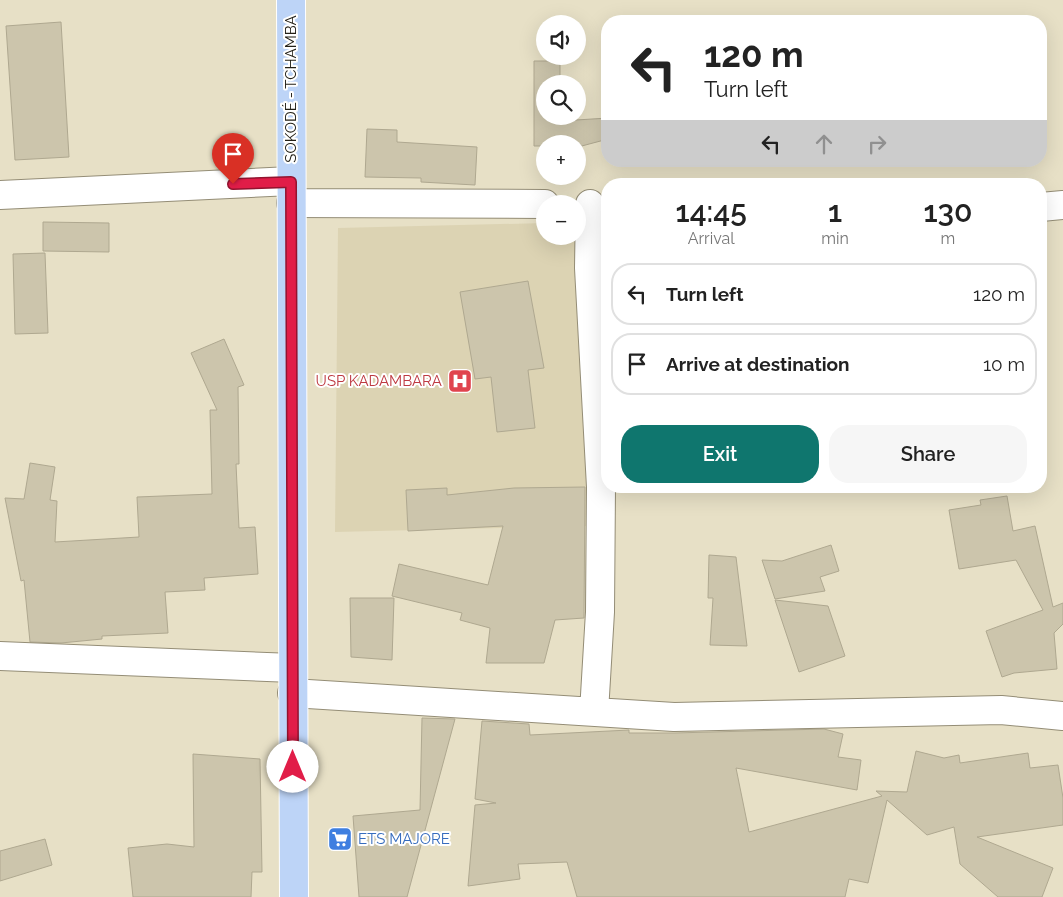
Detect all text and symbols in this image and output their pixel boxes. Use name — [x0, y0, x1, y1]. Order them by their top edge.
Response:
street label: SOKODÉ - TCHAMBA — [282, 15, 300, 163]
map controls — [536, 15, 586, 245]
button: sound — [536, 15, 586, 65]
text: 120 m — [704, 34, 804, 75]
icon: left — [621, 35, 686, 100]
button: search — [536, 75, 586, 125]
text: Turn left — [704, 76, 788, 102]
icon: left — [757, 130, 785, 158]
icon: ahead — [810, 130, 838, 158]
icon: right — [863, 130, 891, 158]
pin — [212, 133, 254, 184]
button: + — [536, 135, 586, 185]
icon: arrive — [219, 140, 247, 168]
text: 14:45 — [676, 194, 747, 229]
text: 1 — [828, 194, 842, 229]
text: 130 — [923, 194, 972, 229]
button: − — [536, 195, 586, 245]
text: Arrival — [688, 229, 735, 248]
text: min — [821, 229, 849, 248]
text: m — [941, 229, 955, 248]
icon: left — [623, 280, 651, 308]
text: Turn left — [666, 283, 743, 305]
text: 120 m — [973, 283, 1025, 305]
icon: arrive — [623, 350, 651, 378]
text: Arrive at destination — [666, 353, 850, 375]
text: 10 m — [983, 353, 1025, 375]
hospital icon: USP KADAMBARA — [447, 368, 473, 394]
place label: USP KADAMBARA — [316, 372, 442, 390]
button: Exit — [621, 425, 819, 483]
button: Share — [829, 425, 1027, 483]
position arrow — [266, 740, 318, 792]
supermarket icon: ETS MAJORE — [327, 826, 353, 852]
place label: ETS MAJORE — [358, 830, 450, 848]

